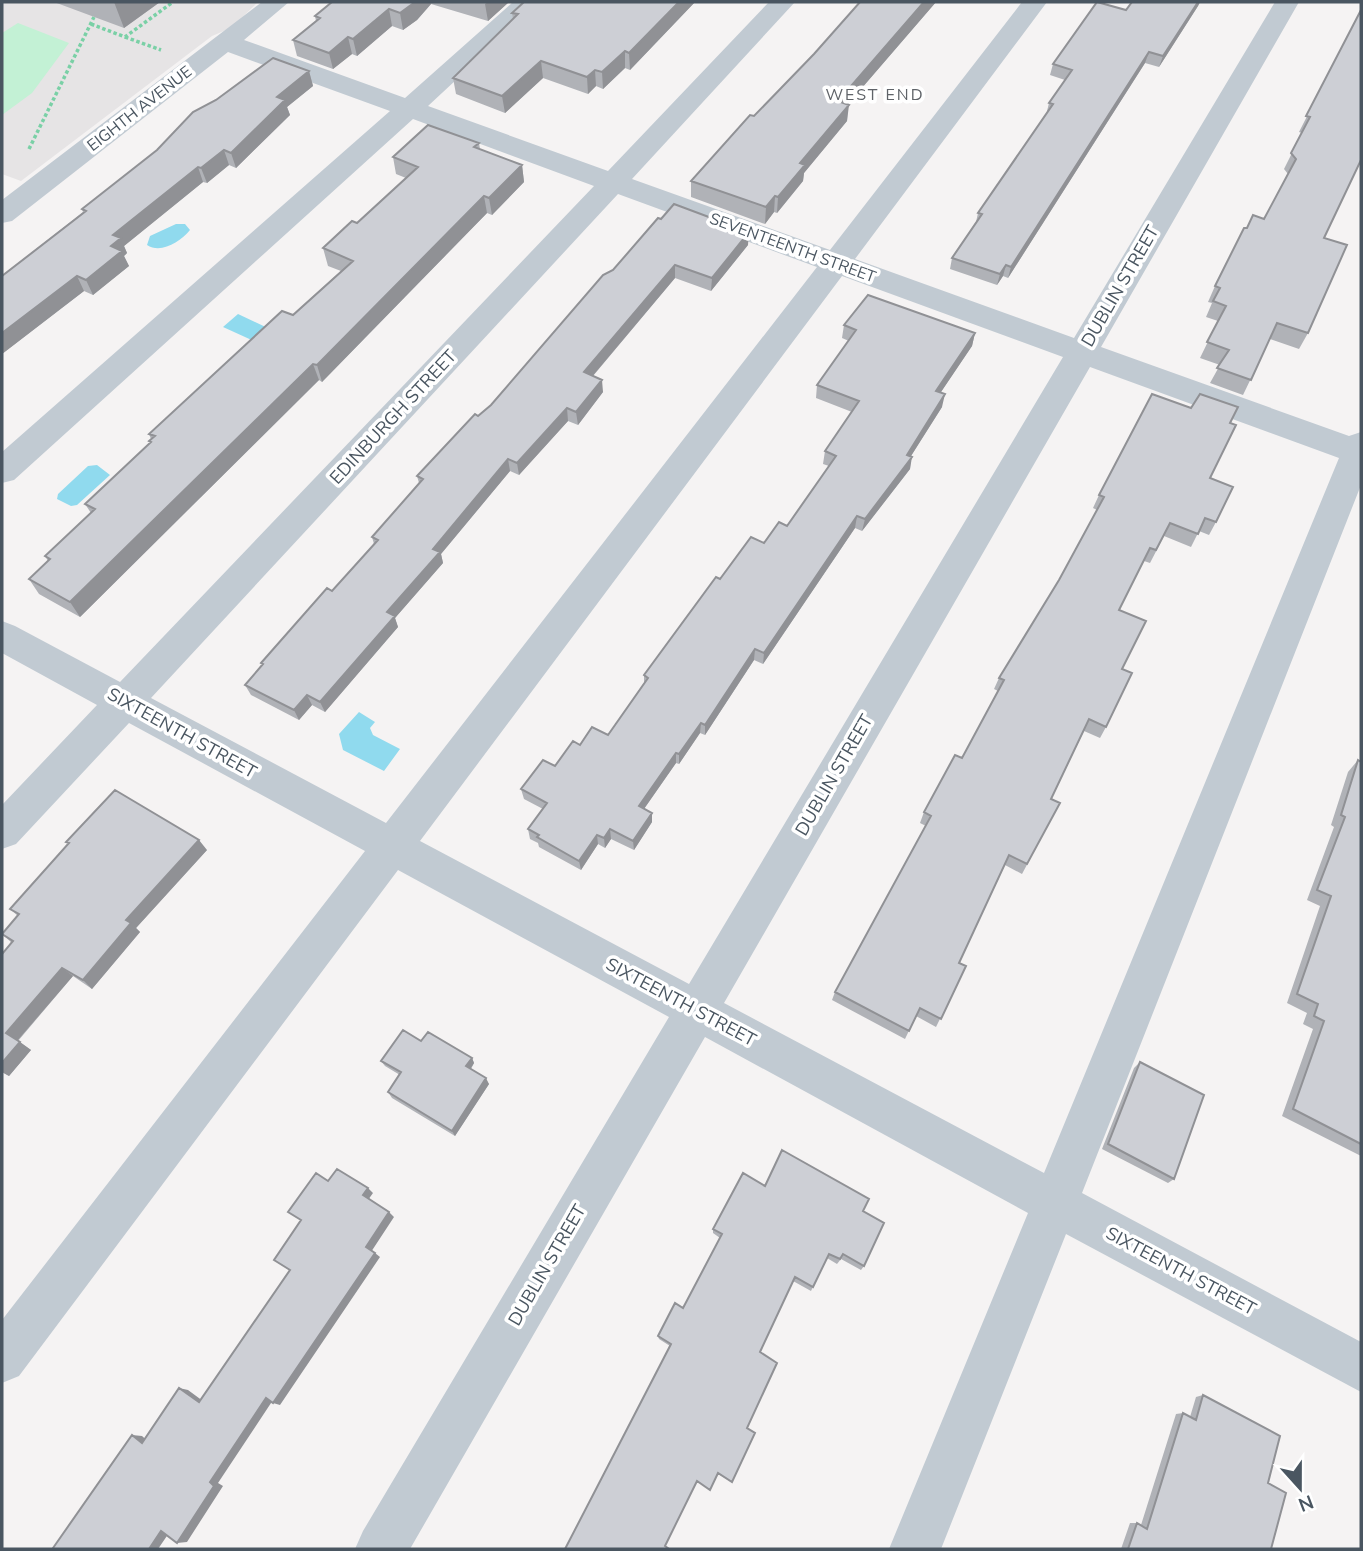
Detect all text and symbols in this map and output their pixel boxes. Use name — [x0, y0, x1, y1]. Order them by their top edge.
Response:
street label: EIGHTH AVENUE — [83, 61, 196, 157]
district label: WEST END — [825, 84, 925, 106]
street label: SEVENTEENTH STREET — [707, 208, 879, 288]
street label: DUBLIN STREET — [1076, 221, 1165, 351]
street label: EDINBURGH STREET — [324, 344, 462, 489]
street label: SIXTEENTH STREET — [103, 682, 261, 784]
street label: DUBLIN STREET — [790, 710, 879, 840]
street label: SIXTEENTH STREET — [602, 952, 760, 1052]
street label: DUBLIN STREET — [503, 1200, 592, 1330]
street label: SIXTEENTH STREET — [1102, 1221, 1260, 1321]
north arrow — [1265, 1453, 1335, 1523]
text: N — [1294, 1488, 1317, 1518]

